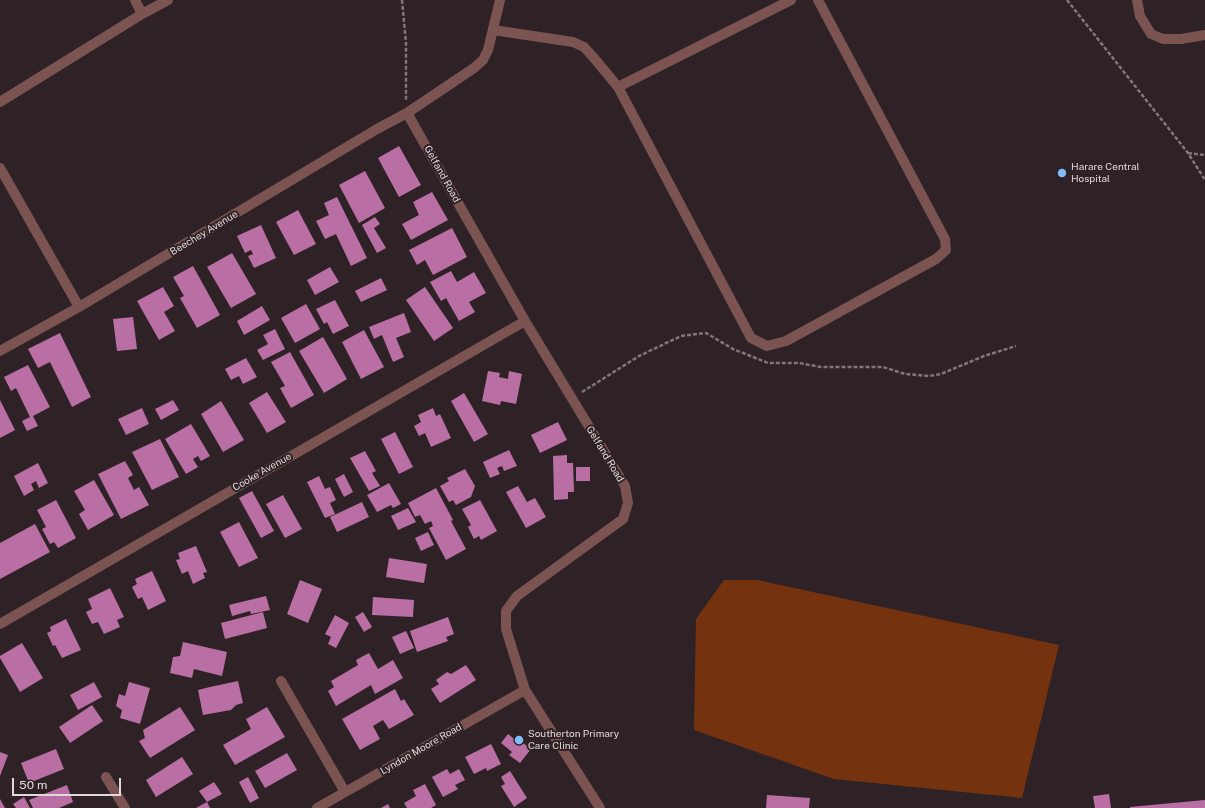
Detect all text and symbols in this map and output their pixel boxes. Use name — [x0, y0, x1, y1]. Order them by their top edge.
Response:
street label: Gelfand Road — [421, 143, 463, 205]
place label: Harare Central Hospital — [1071, 161, 1140, 184]
marker: Harare Central Hospital — [1056, 167, 1068, 179]
street label: Beechey Avenue — [168, 208, 240, 258]
street label: Gelfand Road — [584, 424, 626, 484]
street label: Cooke Avenue — [230, 450, 294, 494]
street label: Lyndon Moore Road — [378, 721, 464, 777]
place label: Southerton Primary Care Clinic — [528, 728, 619, 752]
marker: Southerton Primary Care Clinic — [513, 734, 525, 746]
scale bar — [14, 770, 123, 796]
text: 50 m — [19, 778, 47, 792]

